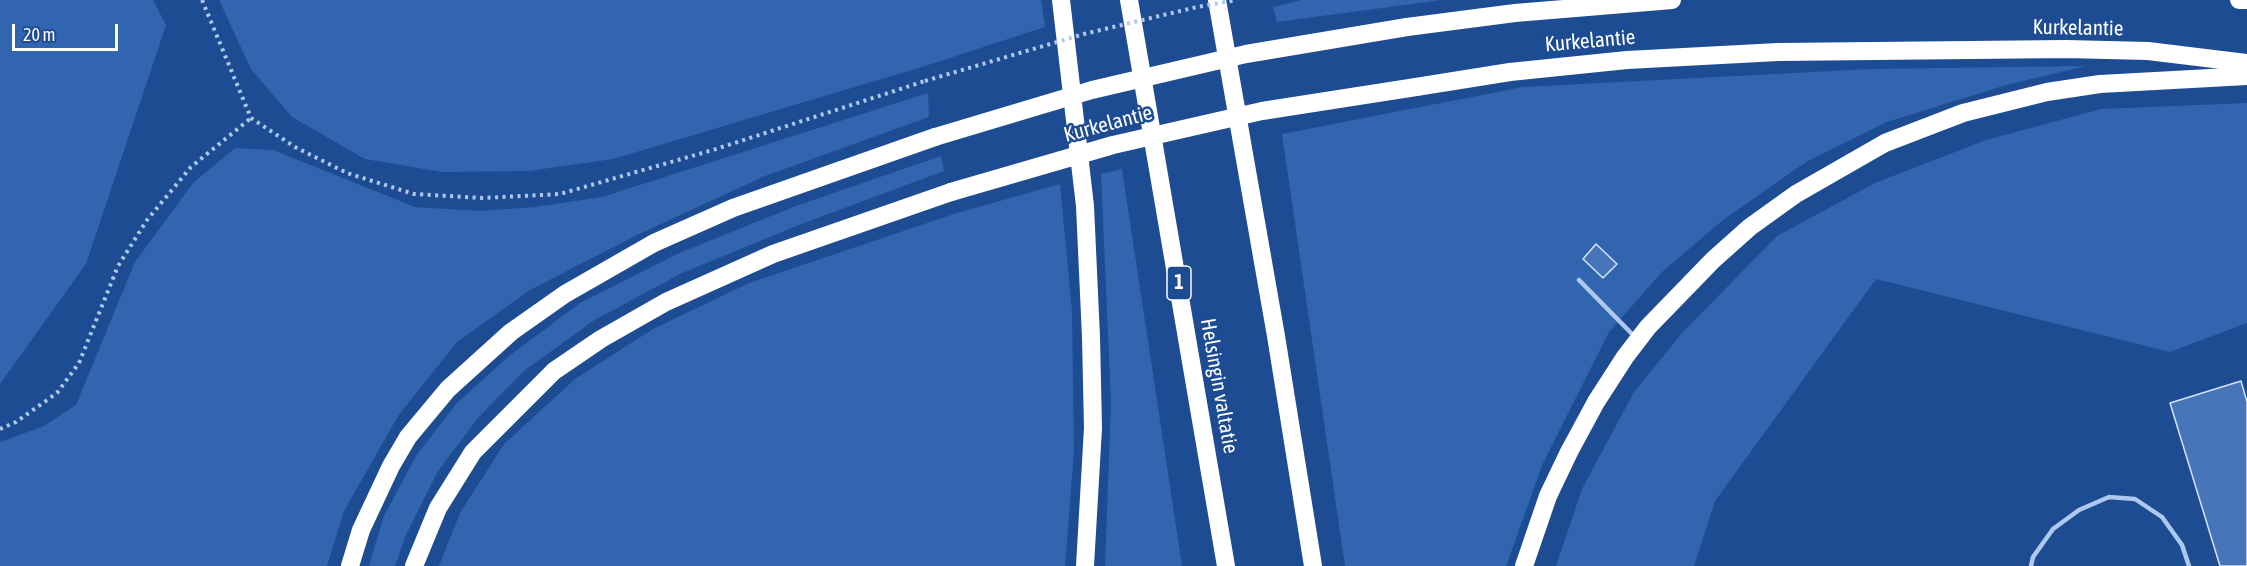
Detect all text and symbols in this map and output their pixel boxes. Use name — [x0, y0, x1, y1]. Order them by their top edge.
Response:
scale bar — [15, 12, 122, 50]
street label: Kurkelantie — [2032, 15, 2124, 41]
text: 20 m — [23, 24, 55, 45]
street label: Kurkelantie — [1544, 24, 1636, 58]
street label: Kurkelantie — [1061, 100, 1155, 148]
road number: 1 — [1167, 266, 1191, 300]
street label: Helsingin valtatie — [1195, 317, 1243, 455]

